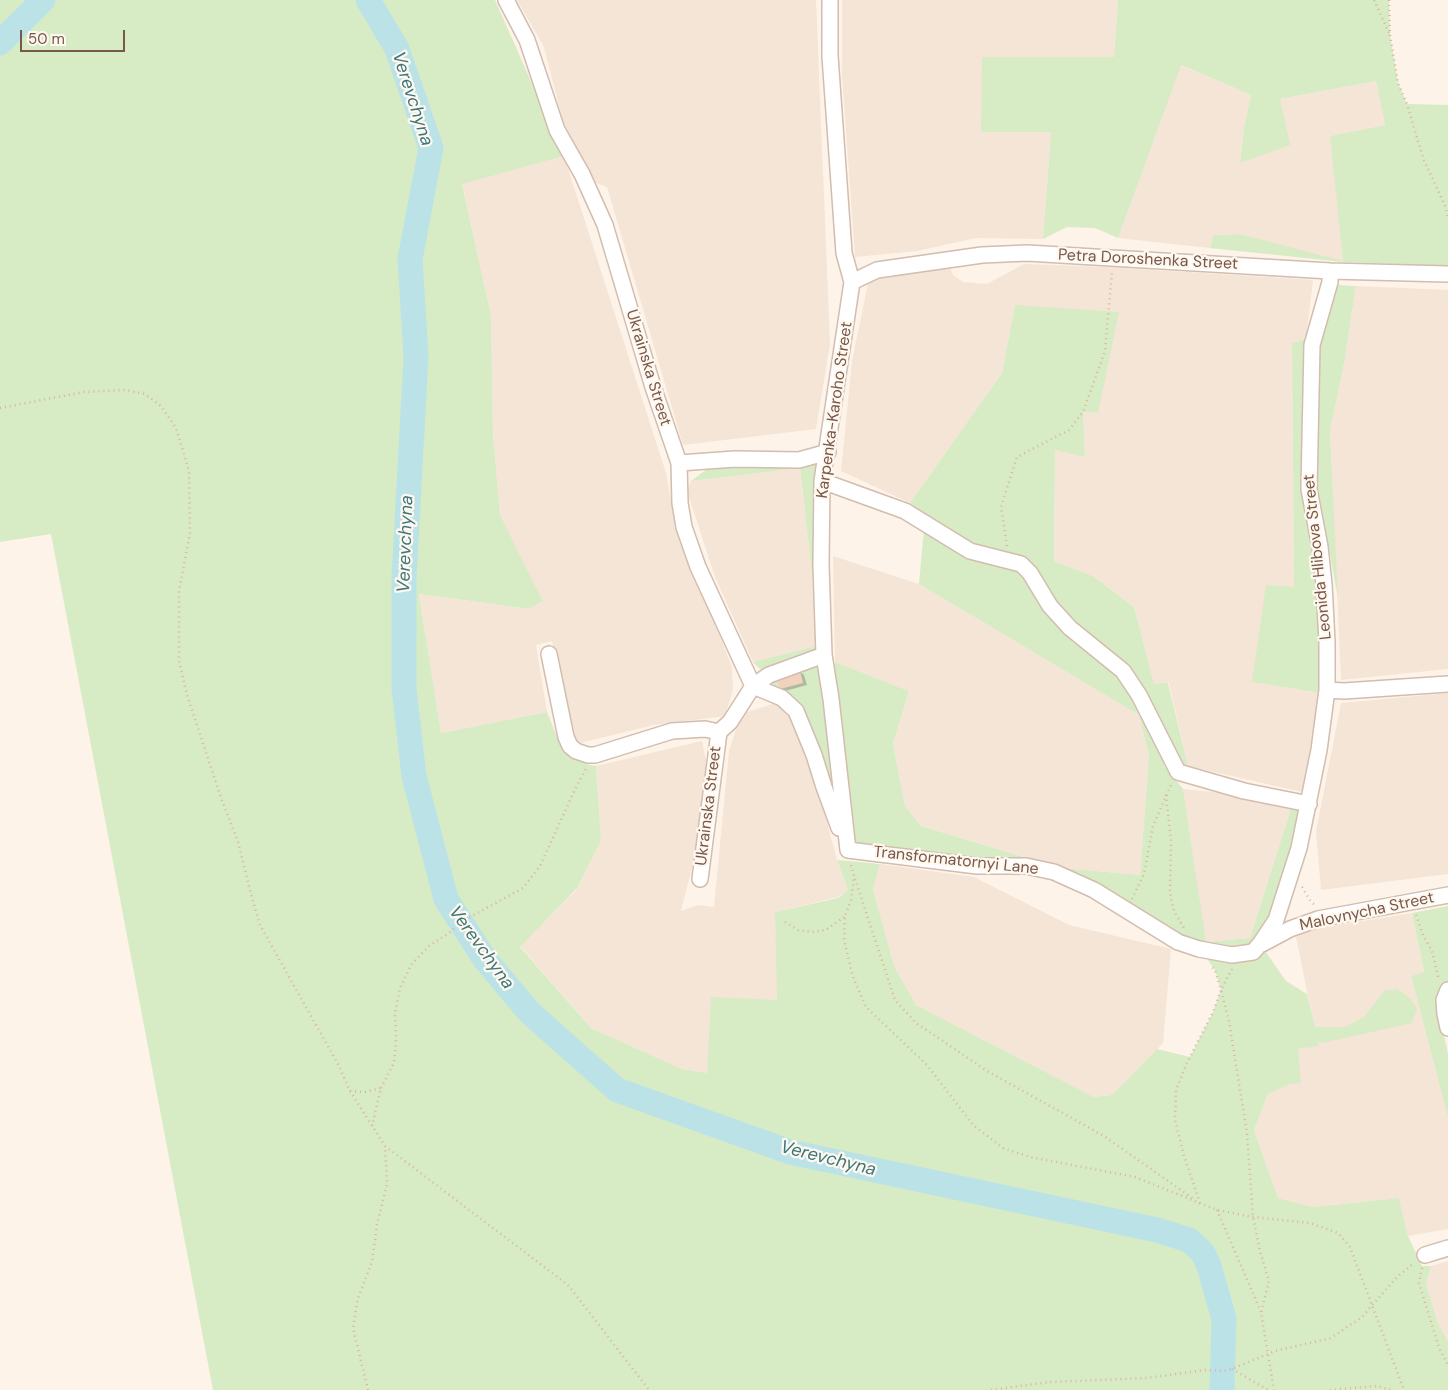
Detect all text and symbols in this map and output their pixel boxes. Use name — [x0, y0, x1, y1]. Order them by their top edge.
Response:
scale bar — [22, 20, 128, 52]
text: 50 m — [28, 29, 65, 49]
water label: Verevchyna — [387, 49, 437, 149]
street label: Petra Doroshenka Street — [1058, 246, 1238, 274]
street label: Ukrainska Street — [621, 308, 675, 428]
street label: Karpenka-Karoho Street — [813, 320, 857, 500]
street label: Leonida Hlibova Street — [1300, 473, 1336, 641]
water label: Verevchyna — [393, 495, 419, 593]
street label: Ukrainska Street — [692, 745, 726, 867]
street label: Transformatornyi Lane — [872, 843, 1040, 879]
street label: Malovnycha Street — [1298, 888, 1436, 936]
water label: Verevchyna — [444, 902, 518, 994]
water label: Verevchyna — [778, 1137, 878, 1181]

